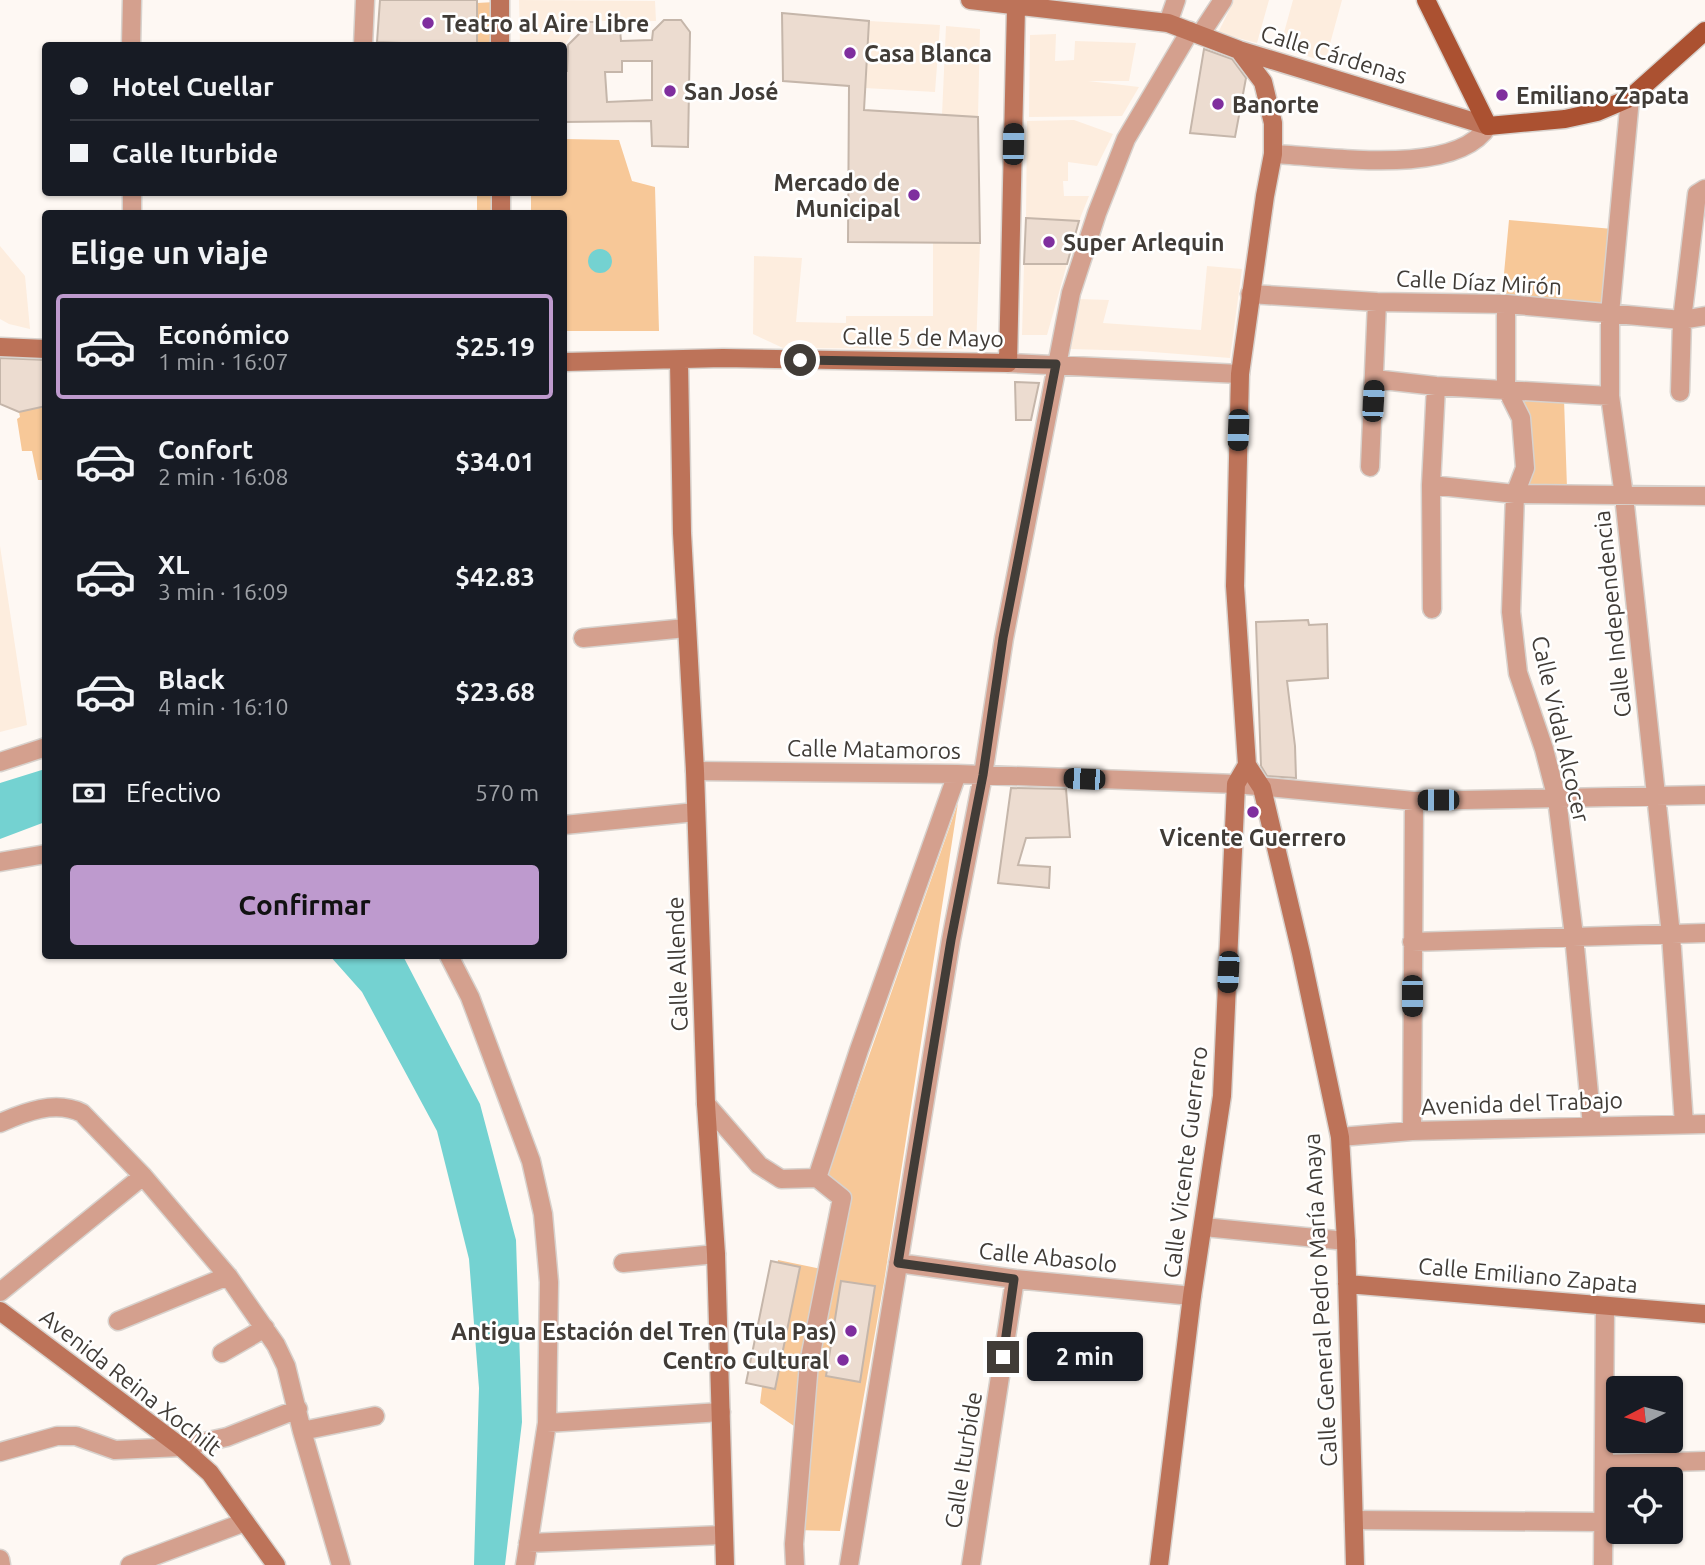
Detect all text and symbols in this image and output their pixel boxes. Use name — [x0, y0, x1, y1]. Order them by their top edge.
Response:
place label: Teatro al Aire Libre — [442, 11, 649, 36]
marker: Teatro al Aire Libre — [420, 15, 436, 31]
street label: Calle Cárdenas — [1258, 20, 1410, 88]
place label: Casa Blanca — [864, 41, 992, 66]
marker: Casa Blanca — [842, 45, 858, 61]
text: Hotel Cuellar — [112, 72, 274, 101]
place label: San José — [684, 79, 779, 104]
marker: San José — [662, 83, 678, 99]
place label: Emiliano Zapata — [1516, 83, 1689, 108]
marker: Emiliano Zapata — [1494, 87, 1510, 103]
place label: Banorte — [1232, 92, 1319, 117]
marker: Banorte — [1210, 96, 1226, 112]
car — [1003, 123, 1024, 165]
text: Calle Iturbide — [112, 139, 278, 168]
place label: Mercado de Municipal — [774, 170, 900, 221]
marker: Mercado de Municipal — [906, 187, 922, 203]
place label: Super Arlequin — [1063, 230, 1224, 255]
text: Elige un viaje — [70, 234, 269, 270]
marker: Super Arlequin — [1041, 234, 1057, 250]
street label: Calle Díaz Mirón — [1395, 265, 1563, 299]
icon: car — [74, 315, 137, 378]
text: Económico — [158, 320, 290, 349]
street label: Calle 5 de Mayo — [842, 323, 1004, 351]
text: $25.19 — [455, 332, 535, 361]
route start — [784, 344, 816, 376]
text: 1 min · 16:07 — [158, 349, 289, 374]
car — [1362, 379, 1385, 423]
car — [1227, 409, 1250, 451]
icon: car — [74, 430, 137, 493]
text: Confort — [158, 435, 253, 464]
text: $34.01 — [455, 447, 535, 476]
text: 2 min · 16:08 — [158, 464, 289, 489]
street label: Calle Independencia — [1589, 509, 1635, 719]
icon: car — [74, 545, 137, 608]
text: XL — [158, 550, 189, 579]
text: $42.83 — [455, 562, 535, 591]
text: 3 min · 16:09 — [158, 579, 289, 604]
street label: Calle Vidal Alcocer — [1527, 633, 1595, 825]
icon: car — [74, 660, 137, 723]
text: Black — [158, 665, 225, 694]
text: $23.68 — [455, 677, 535, 706]
text: 4 min · 16:10 — [158, 694, 289, 719]
street label: Calle Matamoros — [787, 735, 961, 763]
car — [1063, 768, 1106, 790]
icon: cash — [70, 774, 108, 812]
text: Efectivo — [126, 778, 221, 807]
text: 570 m — [475, 780, 539, 805]
car — [1418, 790, 1460, 811]
marker: Vicente Guerrero — [1245, 804, 1261, 820]
place label: Vicente Guerrero — [1160, 825, 1346, 850]
button: Confirmar — [70, 865, 539, 945]
street label: Calle Allende — [662, 896, 692, 1032]
car — [1217, 950, 1240, 994]
car — [1402, 975, 1423, 1017]
street label: Calle Vicente Guerrero — [1158, 1045, 1212, 1279]
street label: Avenida del Trabajo — [1421, 1087, 1623, 1119]
street label: Calle General Pedro María Anaya — [1299, 1132, 1341, 1468]
street label: Calle Abasolo — [978, 1237, 1118, 1277]
street label: Calle Emiliano Zapata — [1417, 1253, 1639, 1297]
street label: Avenida Reina Xochilt — [36, 1304, 226, 1460]
place label: Antigua Estación del Tren (Tula Pas) — [451, 1319, 837, 1345]
marker: Antigua Estación del Tren (Tula Pas) — [843, 1323, 859, 1339]
callout: 2 min — [1028, 1332, 1143, 1382]
route end — [987, 1341, 1019, 1373]
text: 2 min — [1056, 1344, 1114, 1369]
place label: Centro Cultural — [662, 1348, 829, 1373]
marker: Centro Cultural — [835, 1352, 851, 1368]
north arrow — [1606, 1376, 1684, 1452]
map controls — [1606, 1376, 1683, 1544]
street label: Calle Iturbide — [940, 1390, 986, 1530]
button: locate — [1606, 1467, 1683, 1544]

